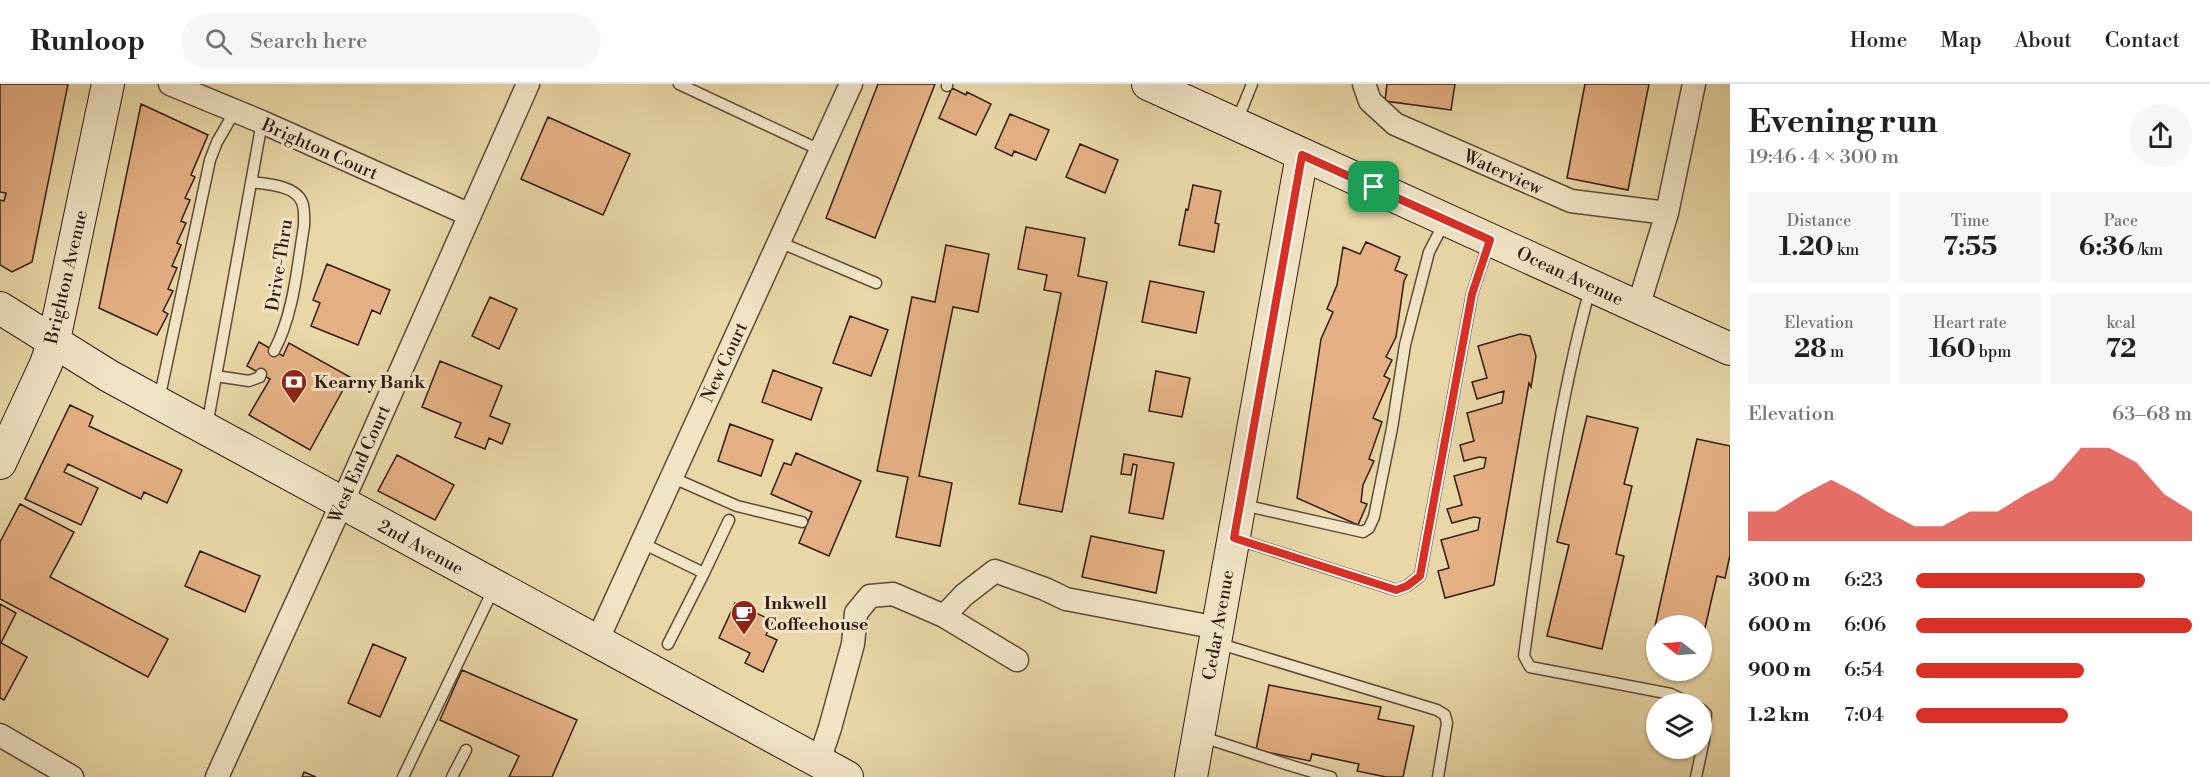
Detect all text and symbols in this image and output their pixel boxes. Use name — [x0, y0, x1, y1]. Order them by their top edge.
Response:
search box — [181, 14, 601, 68]
text: Runloop — [30, 24, 145, 59]
icon: search — [202, 25, 235, 58]
text: Search here — [250, 28, 367, 55]
text: Home — [1850, 28, 1907, 54]
text: Map — [1940, 28, 1982, 54]
text: About — [2015, 28, 2072, 54]
text: Contact — [2105, 28, 2180, 54]
text: Evening run — [1748, 102, 1937, 143]
button: share — [2129, 104, 2192, 167]
street label: Brighton Court — [257, 113, 382, 186]
street label: Waterview — [1459, 144, 1547, 200]
text: 19:46 · 4 × 300 m — [1748, 145, 1899, 170]
pin — [1348, 161, 1399, 212]
icon: arrive — [1357, 170, 1390, 203]
street label: Brighton Avenue — [40, 208, 93, 347]
text: Distance — [1787, 211, 1851, 231]
text: Time — [1951, 211, 1989, 231]
text: Pace — [2104, 211, 2138, 231]
street label: Drive-Thru — [261, 217, 298, 313]
text: 1.20 — [1779, 231, 1834, 263]
text: 7:55 — [1943, 231, 1997, 263]
text: 6:36 — [2079, 231, 2134, 263]
text: km — [1834, 240, 1859, 260]
text: /km — [2134, 240, 2163, 260]
street label: Ocean Avenue — [1513, 242, 1627, 311]
text: Elevation — [1784, 313, 1854, 333]
text: Heart rate — [1933, 313, 2007, 333]
text: kcal — [2106, 313, 2136, 333]
street label: New Court — [696, 318, 753, 406]
text: 28 — [1794, 333, 1827, 365]
text: 160 — [1929, 333, 1976, 365]
text: 72 — [2105, 333, 2137, 365]
text: m — [1827, 342, 1844, 362]
text: bpm — [1976, 342, 2011, 362]
bank icon: Kearny Bank — [279, 367, 309, 405]
place label: Kearny Bank — [314, 371, 426, 394]
street label: West End Court — [323, 401, 396, 528]
text: Elevation — [1748, 402, 1835, 427]
text: 63–68 m — [2112, 402, 2192, 427]
street label: 2nd Avenue — [374, 515, 468, 580]
street label: Cedar Avenue — [1197, 568, 1240, 682]
text: 300 m — [1748, 568, 1811, 593]
text: 6:23 — [1844, 568, 1883, 593]
place label: Inkwell Coffeehouse — [764, 592, 869, 636]
cafe icon: Inkwell Coffeehouse — [729, 598, 759, 636]
text: 600 m — [1748, 613, 1811, 638]
text: 6:06 — [1844, 613, 1886, 638]
north arrow — [1646, 615, 1712, 681]
map controls — [1646, 615, 1712, 759]
text: 900 m — [1748, 658, 1811, 683]
text: 6:54 — [1844, 658, 1884, 683]
button: layers — [1646, 693, 1712, 759]
text: 1.2 km — [1748, 703, 1810, 728]
text: 7:04 — [1844, 703, 1884, 728]

